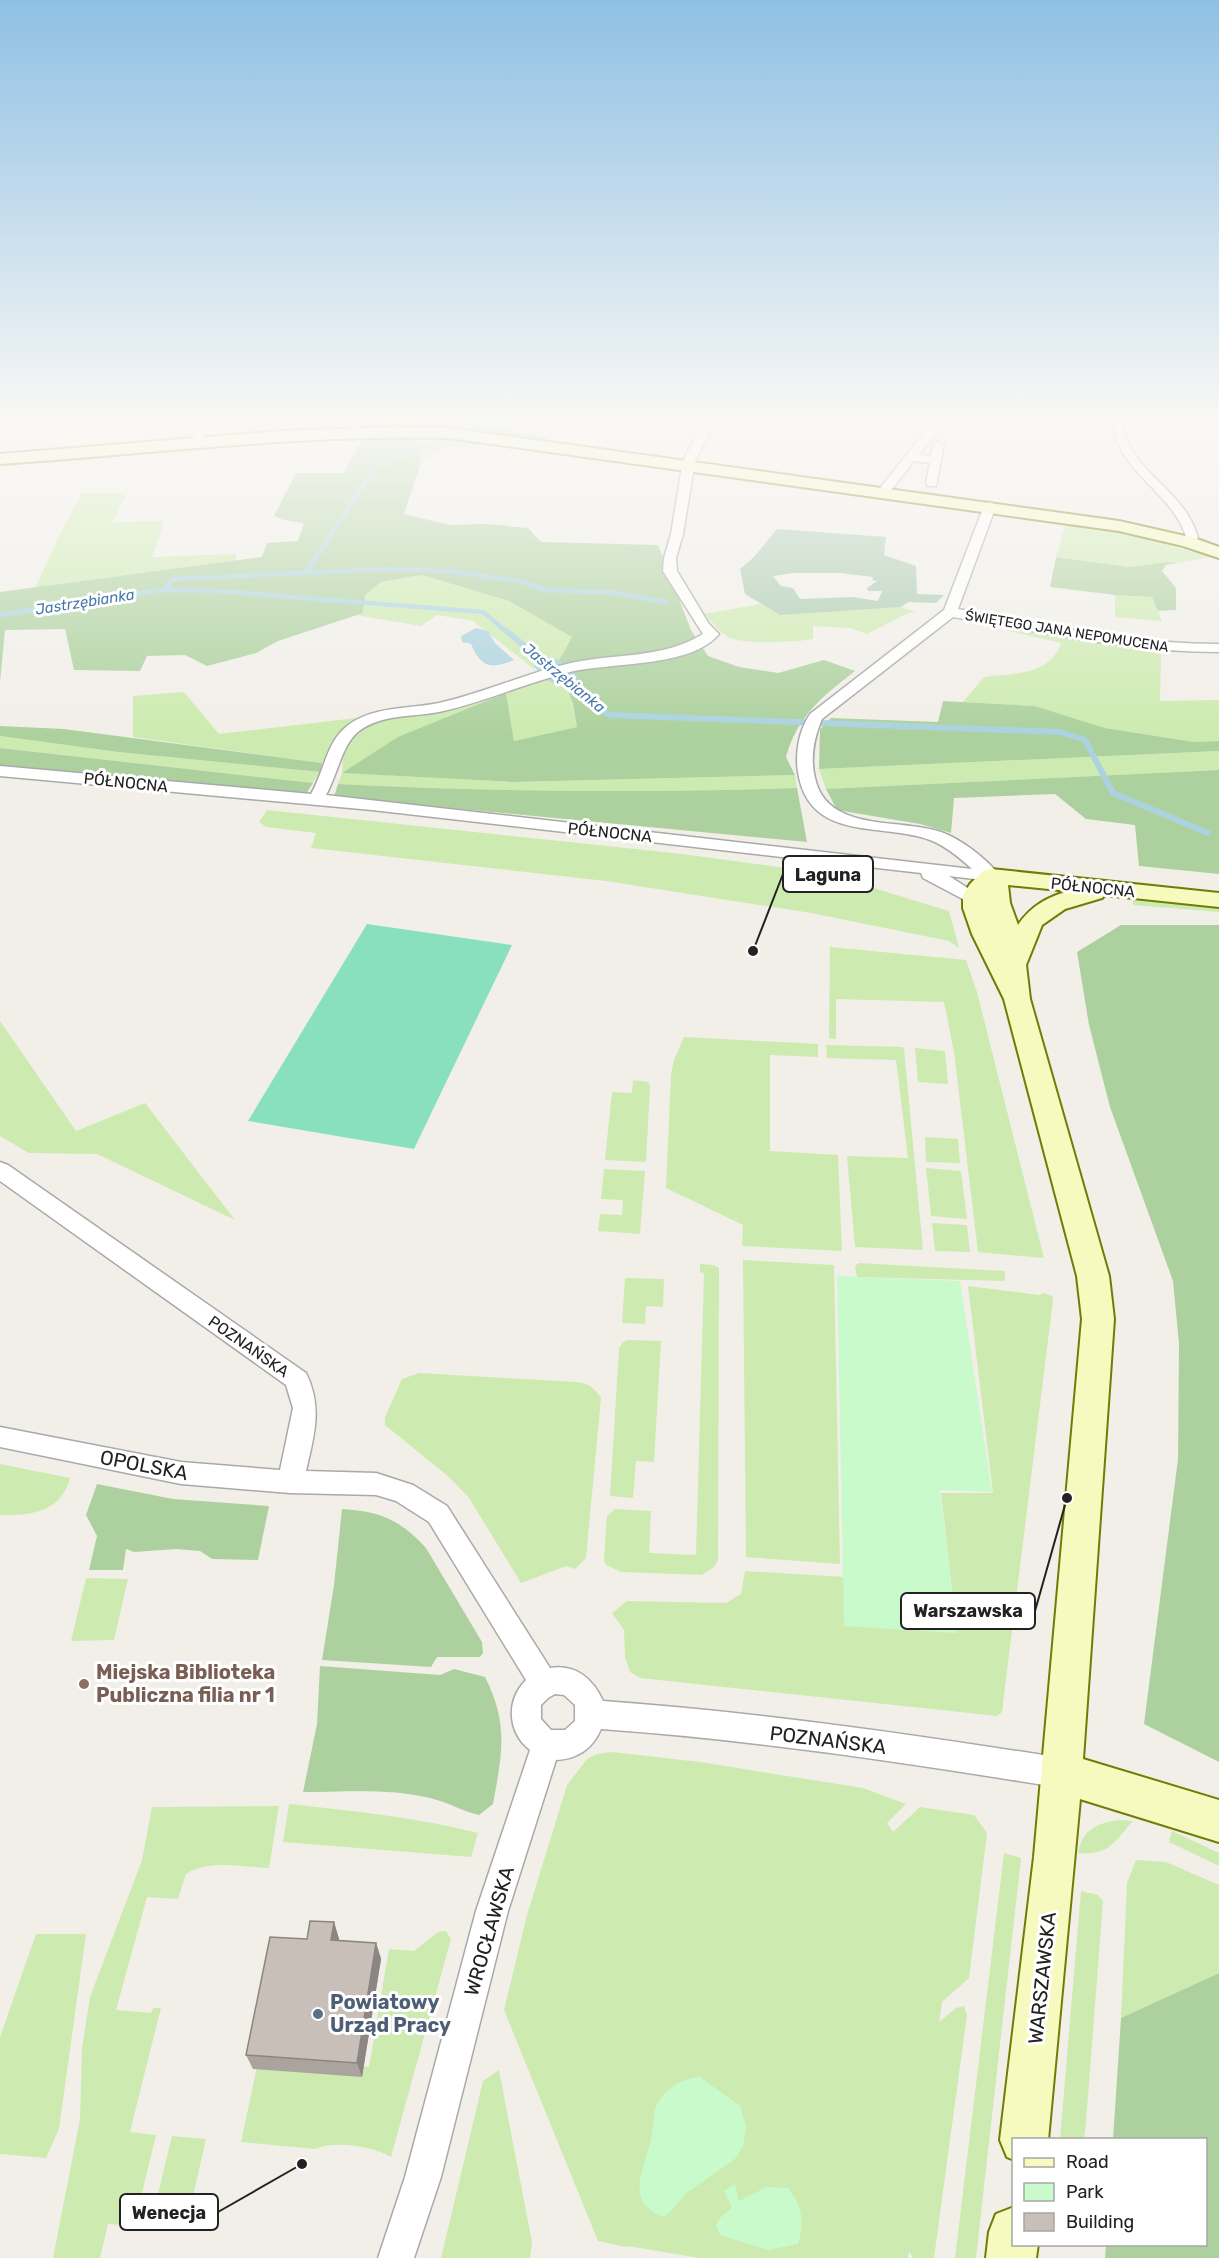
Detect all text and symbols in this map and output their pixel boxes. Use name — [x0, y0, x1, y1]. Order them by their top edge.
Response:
water label: Jastrzębianka — [34, 585, 136, 619]
street label: ŚWIĘTEGO JANA NEPOMUCENA — [964, 606, 1171, 656]
water label: Jastrzębianka — [519, 639, 609, 717]
street label: PÓŁNOCNA — [83, 768, 169, 796]
street label: PÓŁNOCNA — [567, 818, 653, 846]
callout: Laguna — [783, 856, 873, 892]
text: Laguna — [795, 864, 861, 886]
street label: PÓŁNOCNA — [1050, 873, 1136, 901]
street label: POZNAŃSKA — [205, 1312, 293, 1381]
street label: OPOLSKA — [98, 1445, 190, 1485]
callout: Warszawska — [901, 1593, 1035, 1629]
text: Warszawska — [913, 1600, 1023, 1622]
place label: Miejska Biblioteka Publiczna filia nr 1 — [96, 1660, 275, 1707]
marker: Miejska Biblioteka Publiczna filia nr 1 — [77, 1677, 91, 1691]
street label: POZNAŃSKA — [768, 1721, 888, 1759]
street label: WROCŁAWSKA — [459, 1863, 519, 1999]
street label: WARSZAWSKA — [1023, 1911, 1061, 2045]
place label: Powiatowy Urząd Pracy — [330, 1990, 451, 2037]
marker: Powiatowy Urząd Pracy — [311, 2007, 325, 2021]
legend — [1012, 2138, 1207, 2246]
text: Road — [1066, 2151, 1109, 2173]
text: Park — [1066, 2181, 1104, 2203]
callout: Wenecja — [120, 2194, 218, 2230]
text: Wenecja — [132, 2202, 206, 2224]
text: Building — [1066, 2211, 1134, 2233]

